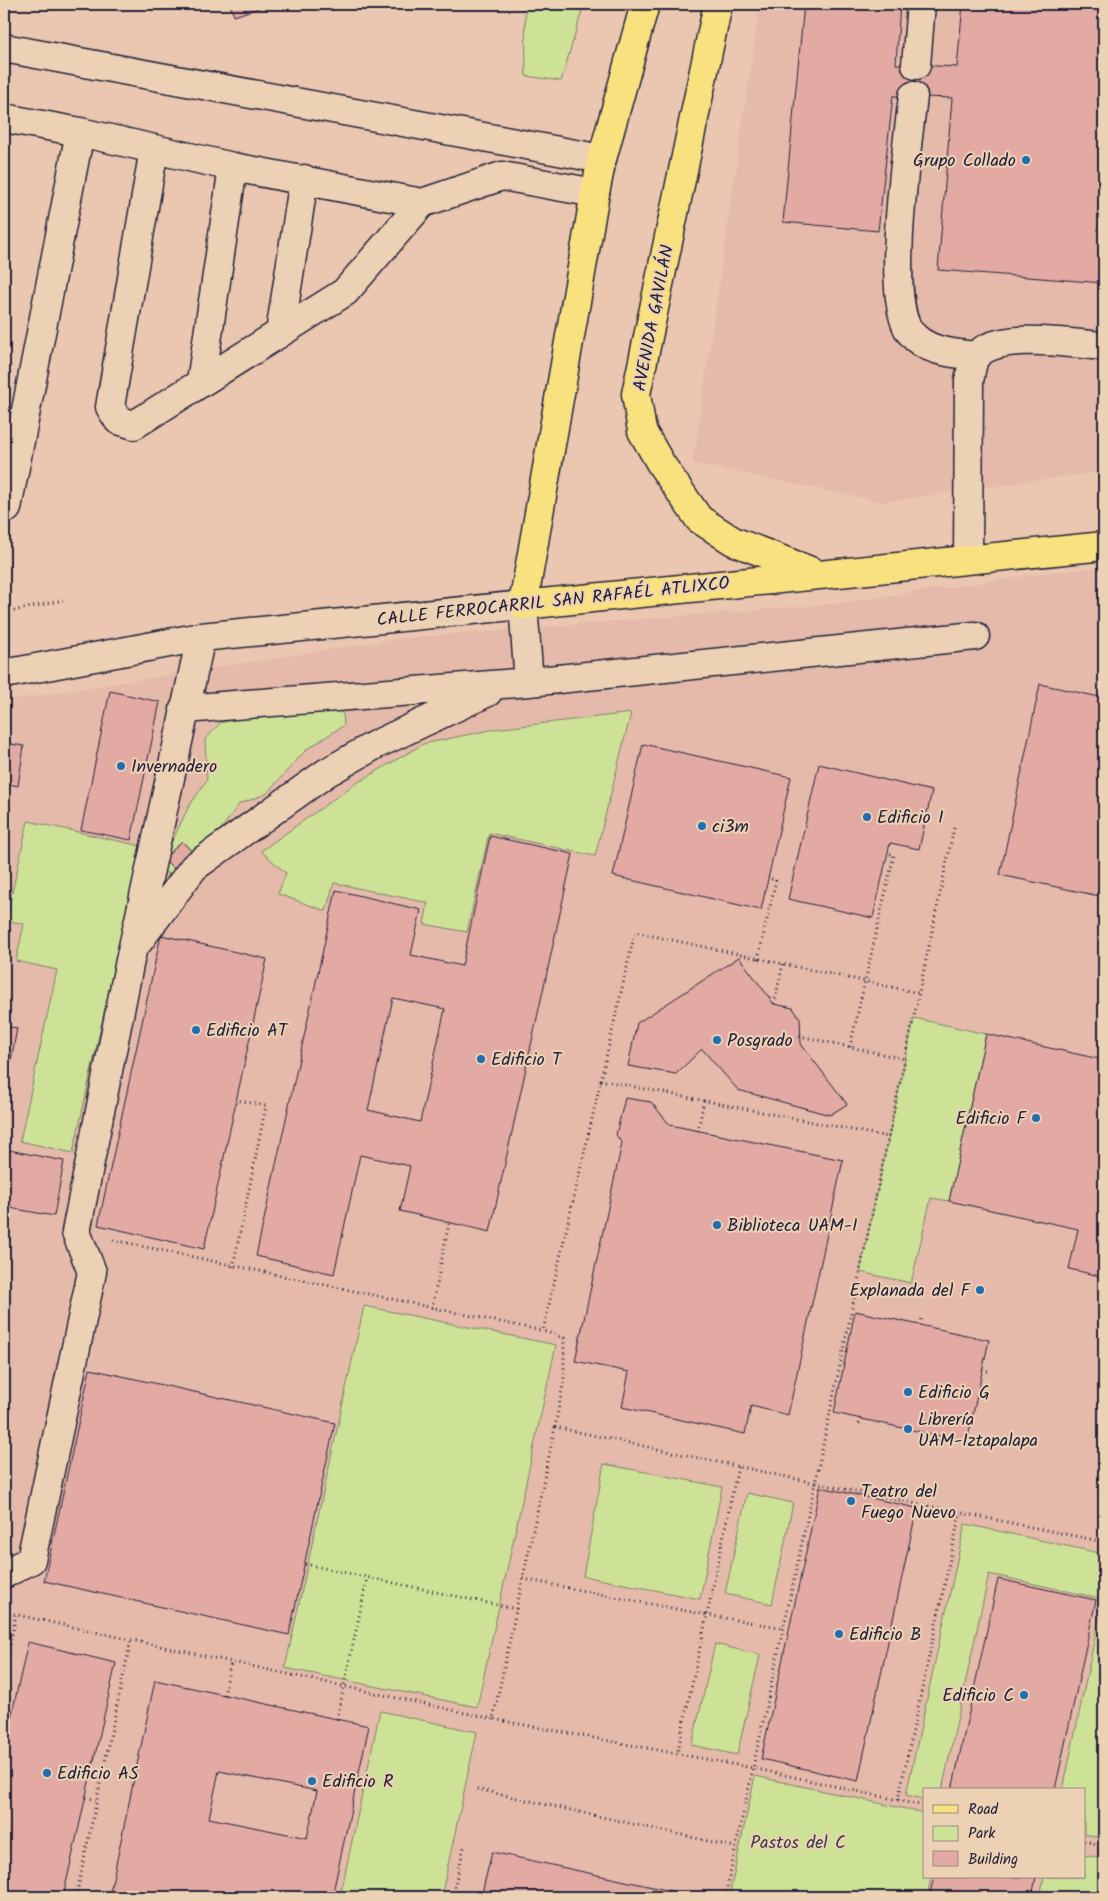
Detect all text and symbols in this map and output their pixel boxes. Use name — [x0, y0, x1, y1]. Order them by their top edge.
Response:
place label: Grupo Collado — [913, 147, 1016, 176]
marker: Grupo Collado — [1020, 154, 1032, 166]
street label: AVENIDA GAVILÁN — [626, 243, 683, 394]
street label: CALLE FERROCARRIL SAN RAFAÉL ATLIXCO — [375, 570, 731, 635]
place label: Invernadero — [131, 753, 217, 782]
marker: Invernadero — [115, 760, 127, 772]
place label: Edificio I — [877, 804, 944, 833]
marker: Edificio I — [861, 811, 873, 823]
place label: ci3m — [712, 813, 749, 842]
marker: ci3m — [696, 820, 708, 832]
place label: Edificio AT — [206, 1017, 289, 1046]
marker: Edificio AT — [190, 1024, 202, 1036]
place label: Posgrado — [727, 1027, 793, 1056]
marker: Posgrado — [711, 1034, 723, 1046]
place label: Edificio T — [491, 1046, 563, 1075]
marker: Edificio T — [475, 1053, 487, 1065]
place label: Edificio F — [956, 1105, 1028, 1134]
marker: Edificio F — [1030, 1112, 1042, 1124]
place label: Biblioteca UAM-I — [727, 1212, 858, 1241]
marker: Biblioteca UAM-I — [711, 1219, 723, 1231]
place label: Explanada del F — [850, 1277, 972, 1306]
marker: Explanada del F — [974, 1284, 986, 1296]
place label: Edificio G — [918, 1379, 990, 1408]
marker: Edificio G — [902, 1386, 914, 1398]
place label: Librería UAM-Iztapalapa — [918, 1406, 1038, 1456]
marker: Librería UAM-Iztapalapa — [902, 1423, 914, 1435]
place label: Teatro del Fuego Nuevo — [861, 1478, 956, 1528]
marker: Teatro del Fuego Nuevo — [845, 1495, 857, 1507]
place label: Edificio B — [849, 1621, 921, 1650]
marker: Edificio B — [833, 1628, 845, 1640]
place label: Edificio C — [942, 1682, 1014, 1711]
marker: Edificio C — [1018, 1689, 1030, 1701]
place label: Edificio AS — [57, 1760, 139, 1789]
marker: Edificio AS — [41, 1767, 53, 1779]
place label: Edificio R — [322, 1768, 393, 1797]
marker: Edificio R — [306, 1775, 318, 1787]
legend — [923, 1788, 1086, 1878]
text: Road — [968, 1798, 999, 1822]
text: Park — [968, 1822, 996, 1846]
park label: Pastos del C — [750, 1829, 846, 1858]
text: Building — [968, 1848, 1018, 1872]

